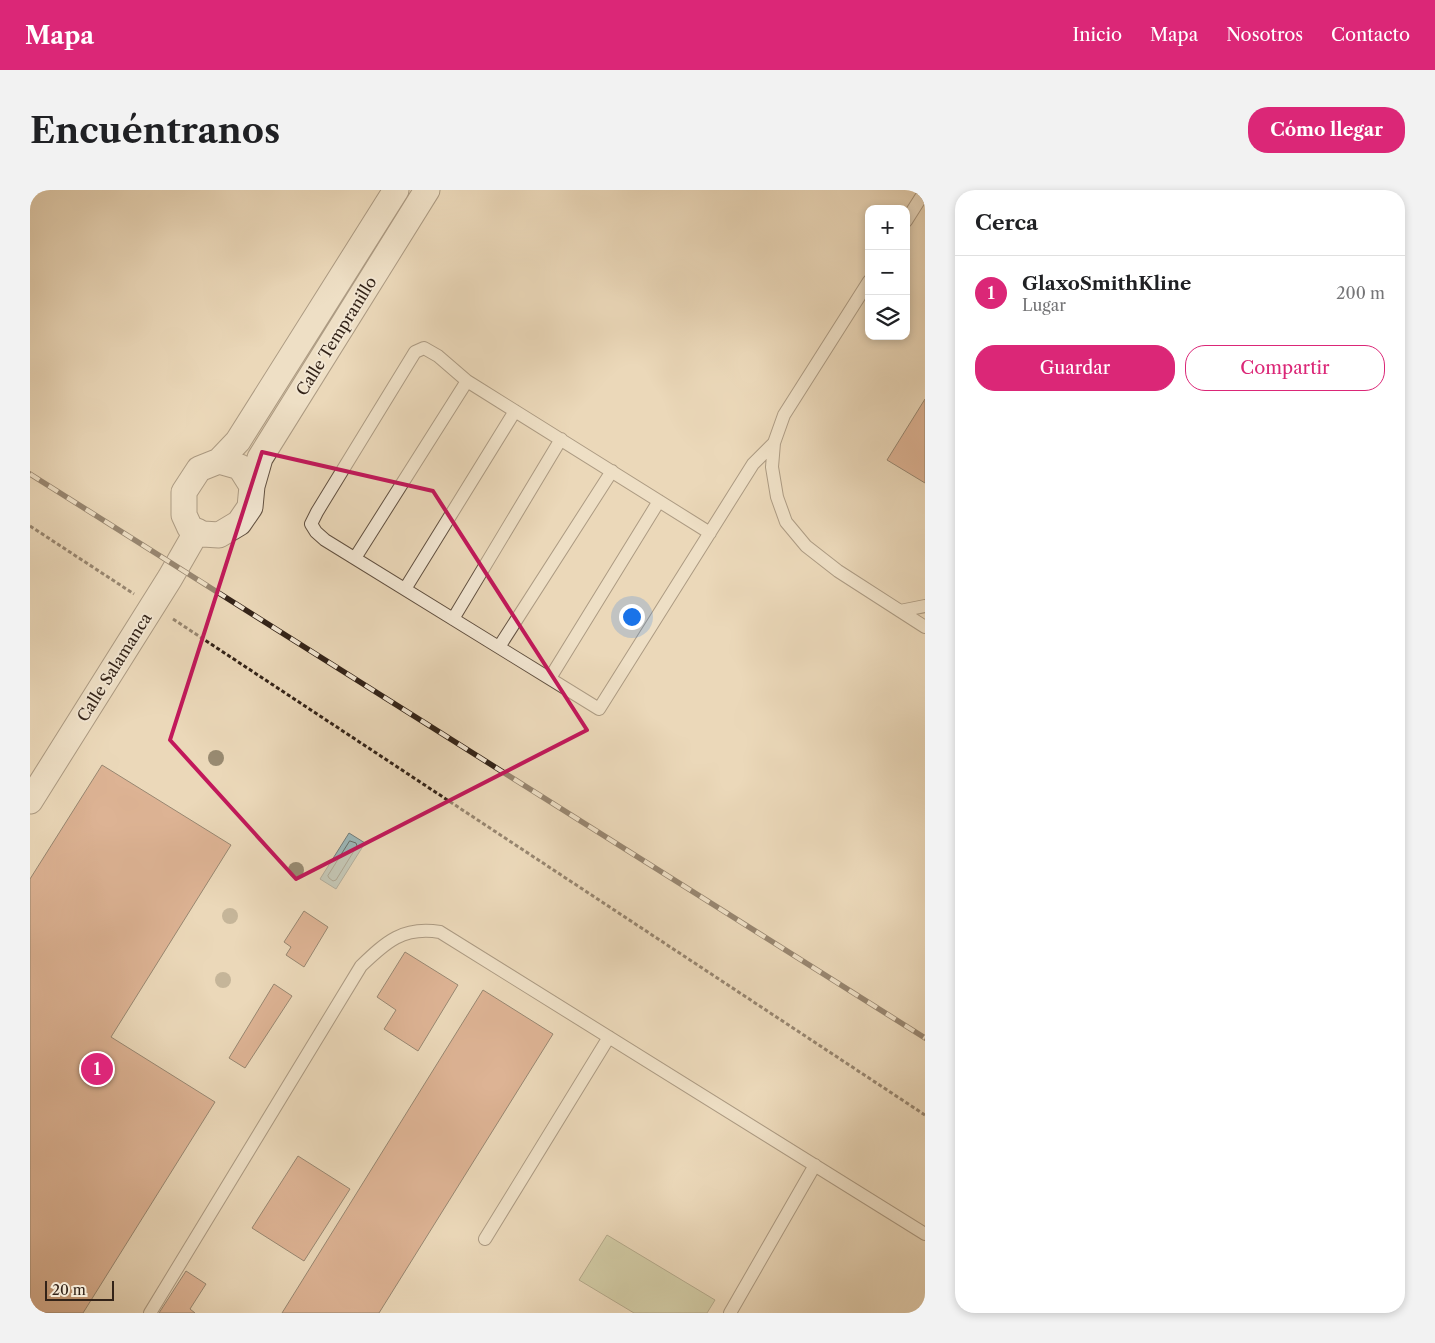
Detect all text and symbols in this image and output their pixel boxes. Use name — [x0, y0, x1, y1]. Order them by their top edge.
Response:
text: Mapa — [25, 21, 94, 50]
text: Inicio — [1073, 24, 1122, 46]
text: Mapa — [1150, 24, 1198, 46]
text: Nosotros — [1226, 24, 1303, 46]
text: Contacto — [1331, 24, 1410, 46]
button: Cómo llegar — [1248, 107, 1405, 153]
text: Encuéntranos — [30, 109, 280, 152]
map controls — [865, 205, 910, 340]
button: + — [865, 205, 910, 250]
text: Cerca — [975, 210, 1038, 235]
button: − — [865, 250, 910, 295]
text: GlaxoSmithKline — [1022, 272, 1191, 295]
street label: Calle Tempranillo — [291, 273, 381, 399]
text: 1 — [987, 283, 995, 303]
text: 200 m — [1336, 283, 1385, 303]
button: layers — [865, 295, 910, 340]
text: Lugar — [1022, 295, 1066, 315]
button: Guardar — [975, 345, 1175, 391]
button: Compartir — [1185, 345, 1385, 391]
your location — [619, 604, 645, 630]
street label: Calle Salamanca — [72, 608, 156, 725]
pin: 1 — [81, 1050, 113, 1088]
scale bar — [45, 1278, 114, 1301]
text: 20 m — [52, 1281, 86, 1299]

